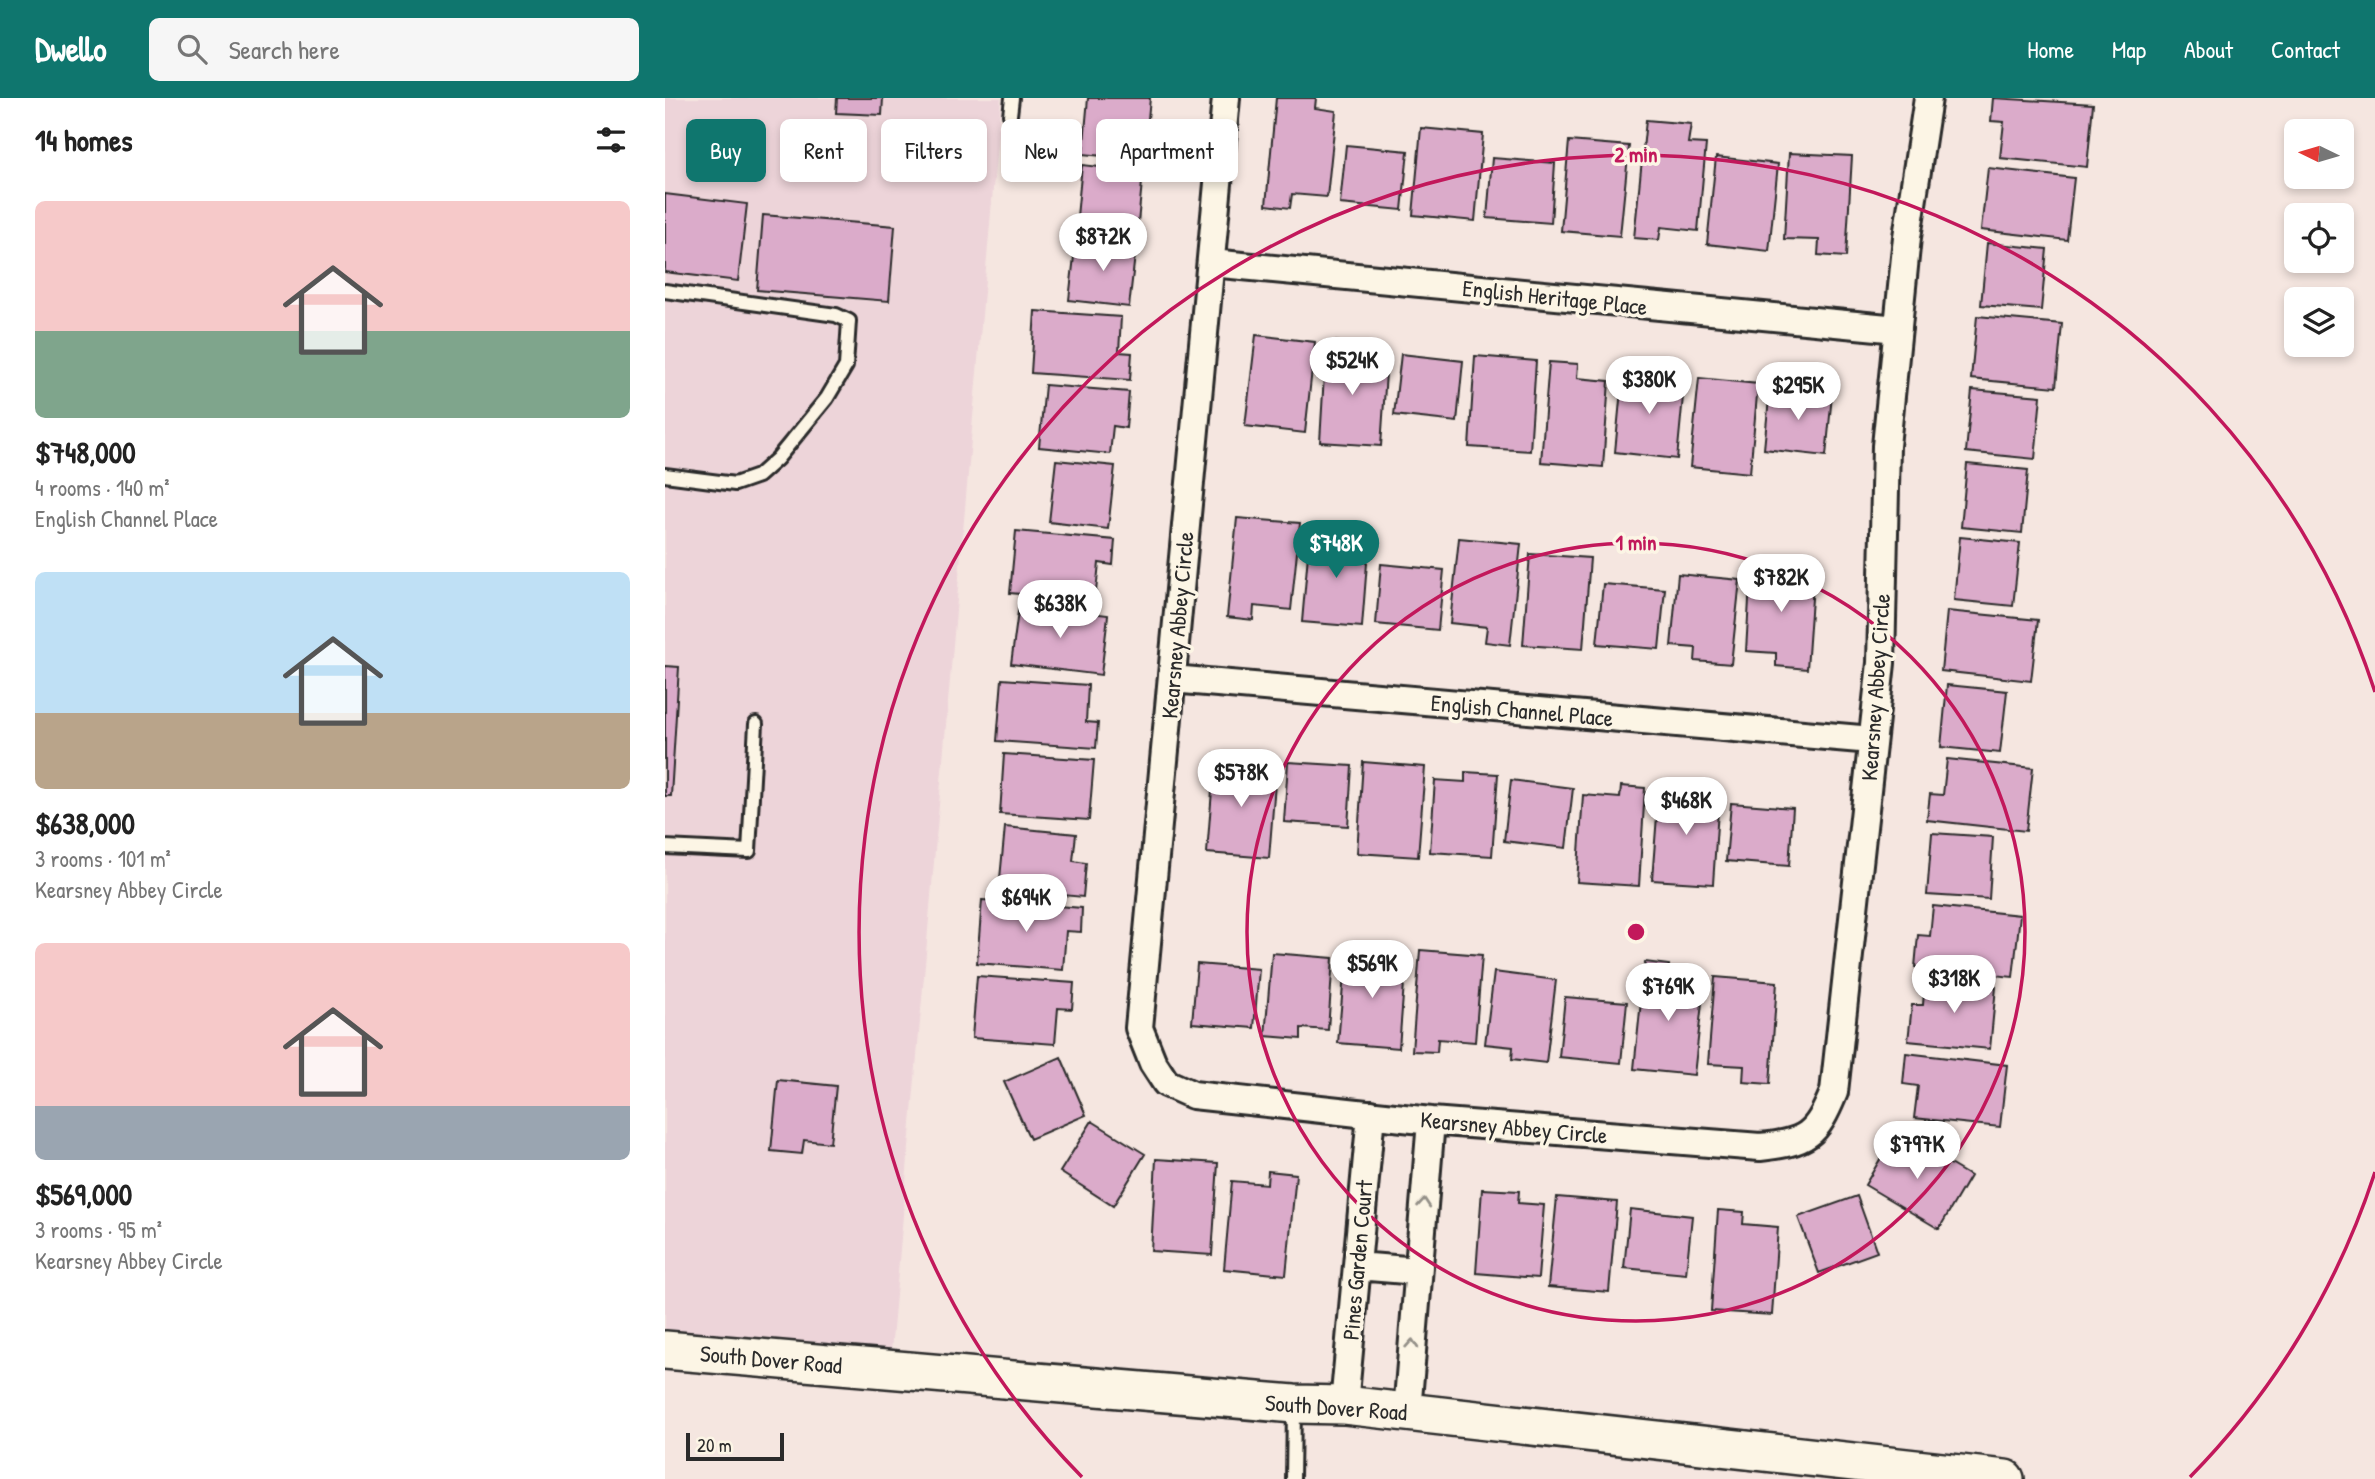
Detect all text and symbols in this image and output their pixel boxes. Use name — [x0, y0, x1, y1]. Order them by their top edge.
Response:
search box — [149, 18, 639, 81]
text: Dwello — [35, 27, 107, 71]
icon: search — [173, 30, 211, 68]
text: Search here — [229, 32, 340, 67]
text: Home — [2027, 33, 2074, 65]
text: Map — [2112, 33, 2146, 65]
text: About — [2184, 33, 2233, 65]
text: Contact — [2271, 33, 2340, 65]
chip: Buy — [686, 119, 766, 182]
chip: Rent — [780, 119, 867, 182]
chip: Filters — [881, 119, 987, 182]
chip: New — [1001, 119, 1082, 182]
chip: Apartment — [1096, 119, 1238, 182]
north arrow — [2284, 119, 2354, 189]
map controls — [2284, 119, 2354, 357]
text: 14 homes — [35, 120, 133, 160]
icon: filters — [592, 121, 630, 159]
text: 2 min — [1614, 140, 1658, 169]
button: locate — [2284, 203, 2354, 273]
pin: $872K — [1054, 214, 1152, 273]
text: $872K — [1075, 220, 1131, 251]
icon: home — [270, 247, 396, 373]
street label: English Heritage Place — [1461, 272, 1649, 322]
button: layers — [2284, 287, 2354, 357]
pin: $524K — [1303, 338, 1401, 397]
text: $524K — [1326, 344, 1378, 375]
pin: $380K — [1600, 356, 1698, 416]
pin: $295K — [1749, 362, 1847, 422]
text: $380K — [1622, 363, 1676, 394]
text: $295K — [1772, 369, 1824, 400]
text: $748,000 — [35, 432, 136, 472]
text: 4 rooms · 140 m² — [35, 472, 169, 503]
text: English Channel Place — [35, 503, 218, 534]
pin: $748K — [1287, 520, 1385, 580]
text: $748K — [1309, 527, 1363, 558]
text: 1 min — [1616, 528, 1656, 557]
street label: Kearsney Abbey Circle — [1153, 530, 1201, 720]
pin: $782K — [1732, 554, 1830, 614]
text: $782K — [1753, 561, 1809, 592]
pin: $638K — [1011, 580, 1109, 640]
text: $638K — [1033, 587, 1087, 618]
street label: Kearsney Abbey Circle — [1853, 592, 1897, 782]
icon: home — [270, 618, 396, 744]
street label: English Channel Place — [1430, 687, 1614, 733]
pin: $578K — [1192, 750, 1290, 809]
text: $578K — [1214, 756, 1268, 787]
pin: $468K — [1637, 778, 1735, 837]
text: $468K — [1660, 784, 1712, 815]
text: $638,000 — [35, 803, 135, 843]
text: 3 rooms · 101 m² — [35, 843, 171, 874]
text: Kearsney Abbey Circle — [35, 874, 223, 905]
pin: $694K — [977, 874, 1075, 934]
text: $694K — [1001, 881, 1051, 912]
centre of rings — [1624, 920, 1648, 944]
pin: $569K — [1323, 940, 1421, 1000]
text: $569K — [1346, 947, 1398, 978]
pin: $318K — [1905, 956, 2003, 1015]
text: $318K — [1928, 962, 1980, 993]
pin: $769K — [1619, 964, 1717, 1023]
text: $769K — [1642, 970, 1694, 1001]
icon: home — [270, 989, 396, 1115]
street label: Kearsney Abbey Circle — [1419, 1103, 1609, 1151]
pin: $797K — [1868, 1122, 1966, 1181]
text: $797K — [1890, 1128, 1944, 1159]
text: $569,000 — [35, 1174, 132, 1214]
street label: Pines Garden Court — [1335, 1178, 1380, 1341]
one-way arrow — [1416, 1198, 1431, 1209]
text: 3 rooms · 95 m² — [35, 1214, 162, 1245]
text: Kearsney Abbey Circle — [35, 1245, 223, 1276]
street label: South Dover Road — [699, 1337, 843, 1381]
one-way arrow — [1404, 1338, 1419, 1349]
street label: South Dover Road — [1264, 1387, 1408, 1427]
scale bar — [686, 1430, 784, 1462]
text: 20 m — [697, 1432, 732, 1458]

